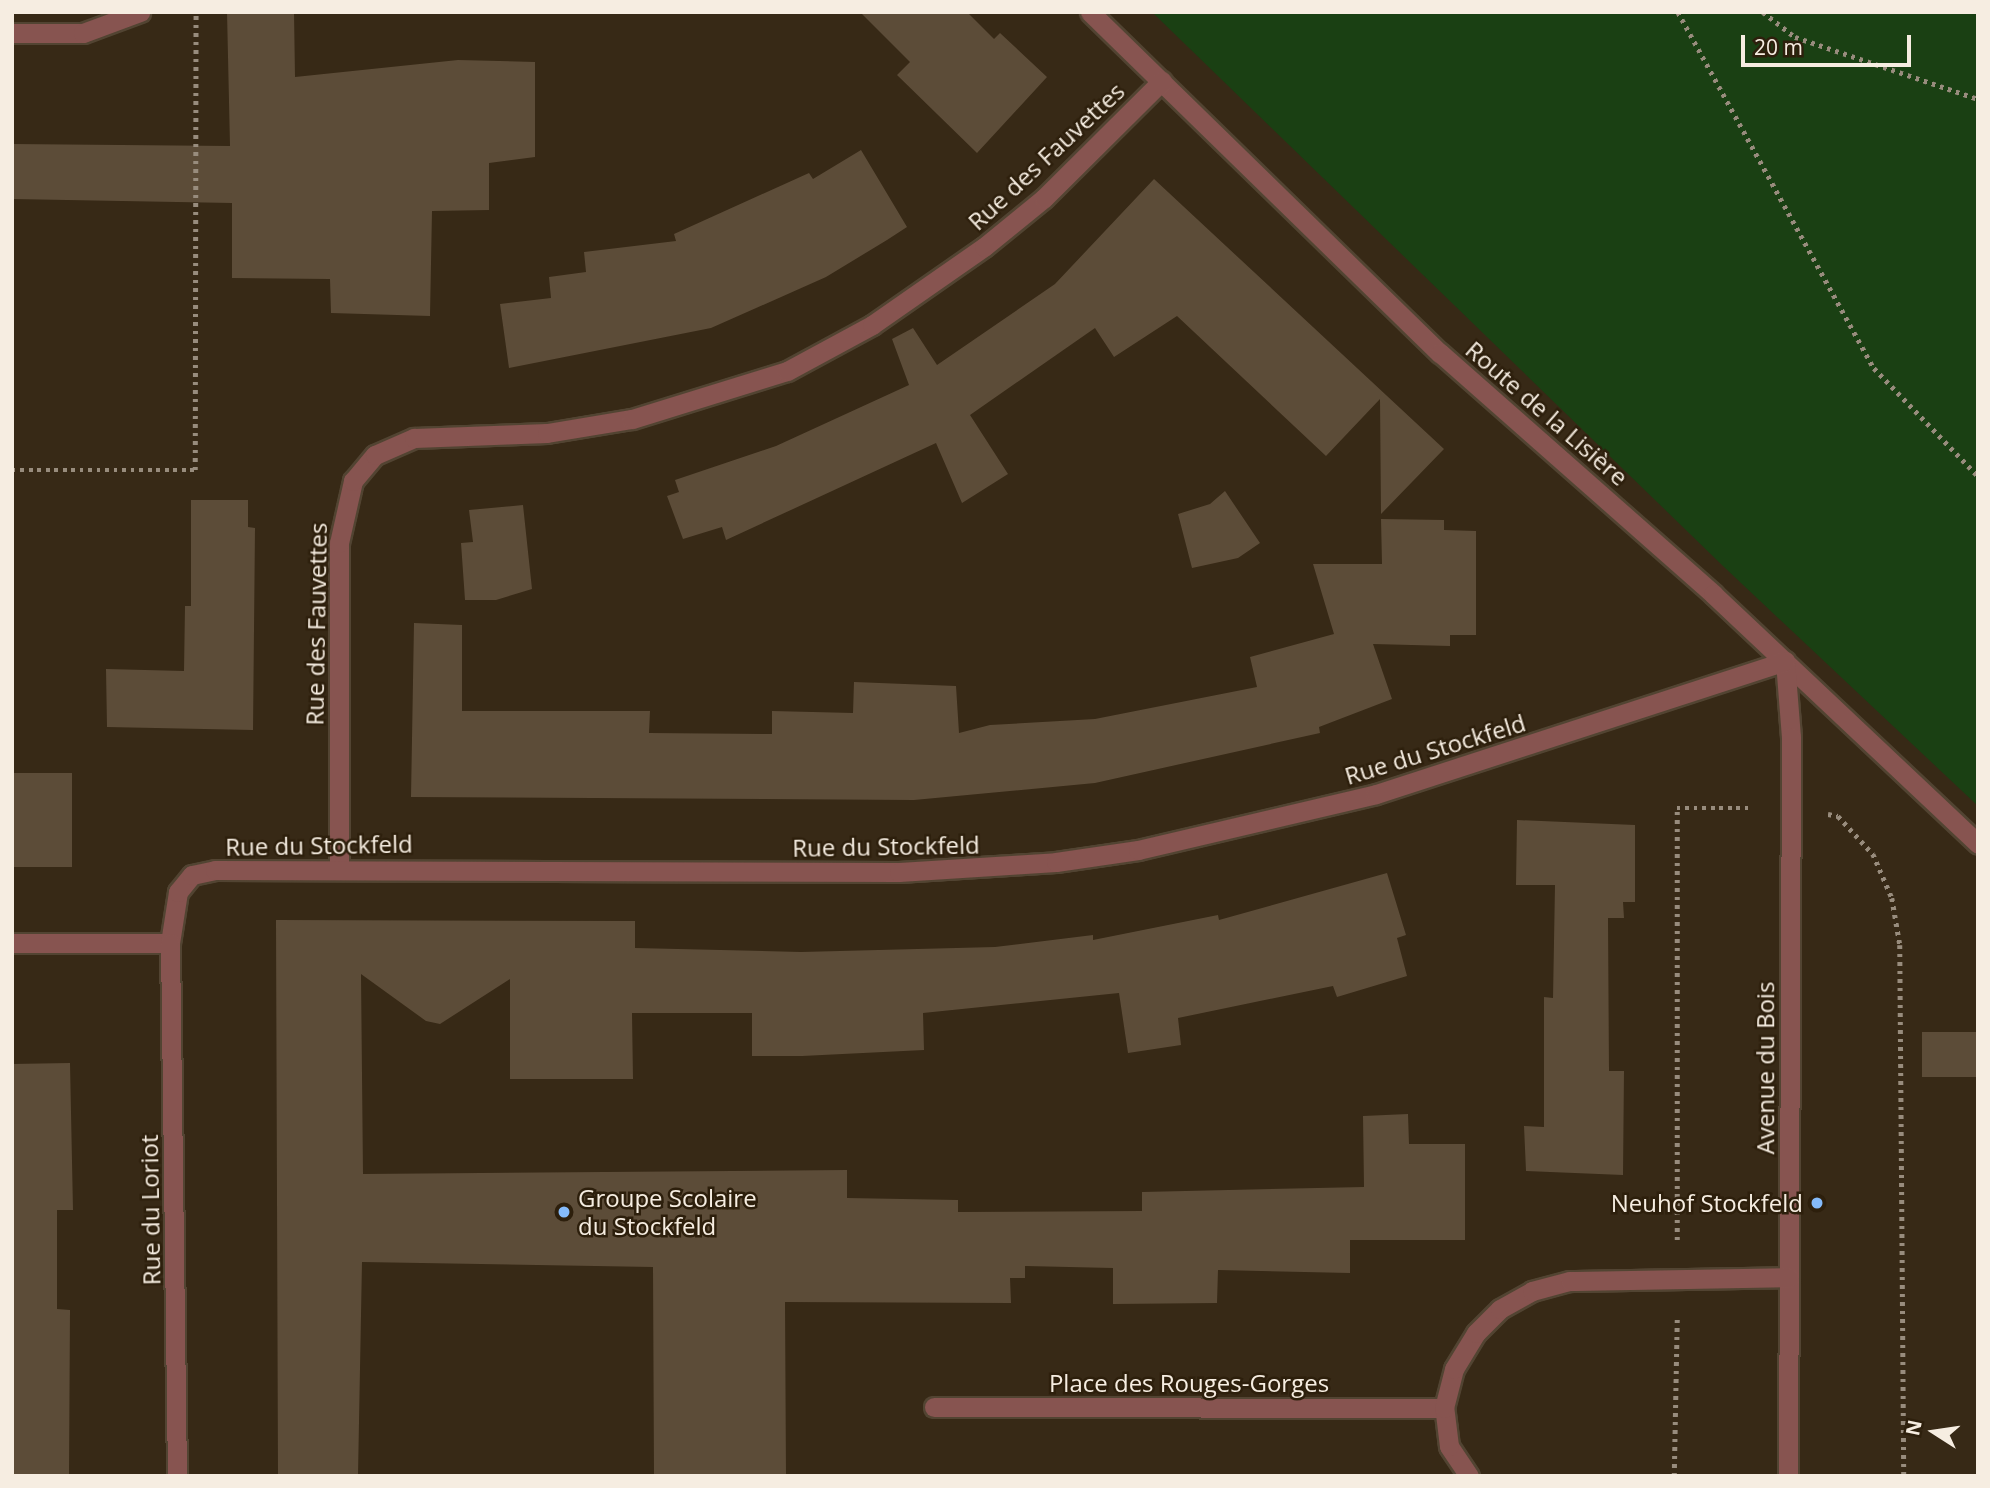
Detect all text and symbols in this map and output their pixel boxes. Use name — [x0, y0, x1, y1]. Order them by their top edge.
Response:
scale bar — [1745, 21, 1915, 65]
text: 20 m — [1754, 33, 1803, 61]
street label: Rue des Fauvettes — [962, 76, 1130, 236]
street label: Route de la Lisière — [1460, 335, 1634, 491]
street label: Rue des Fauvettes — [300, 522, 332, 726]
street label: Rue du Stockfeld — [1341, 708, 1529, 790]
street label: Rue du Stockfeld — [225, 829, 413, 861]
street label: Rue du Stockfeld — [792, 830, 980, 862]
street label: Avenue du Bois — [1751, 982, 1779, 1154]
street label: Rue du Loriot — [134, 1134, 166, 1286]
place label: Groupe Scolaire du Stockfeld — [578, 1184, 757, 1240]
place label: Neuhof Stockfeld — [1611, 1189, 1803, 1217]
marker: Neuhof Stockfeld — [1809, 1195, 1825, 1211]
marker: Groupe Scolaire du Stockfeld — [556, 1204, 572, 1220]
street label: Place des Rouges-Gorges — [1049, 1369, 1329, 1397]
north arrow — [1899, 1397, 1969, 1467]
text: N — [1899, 1417, 1928, 1438]

